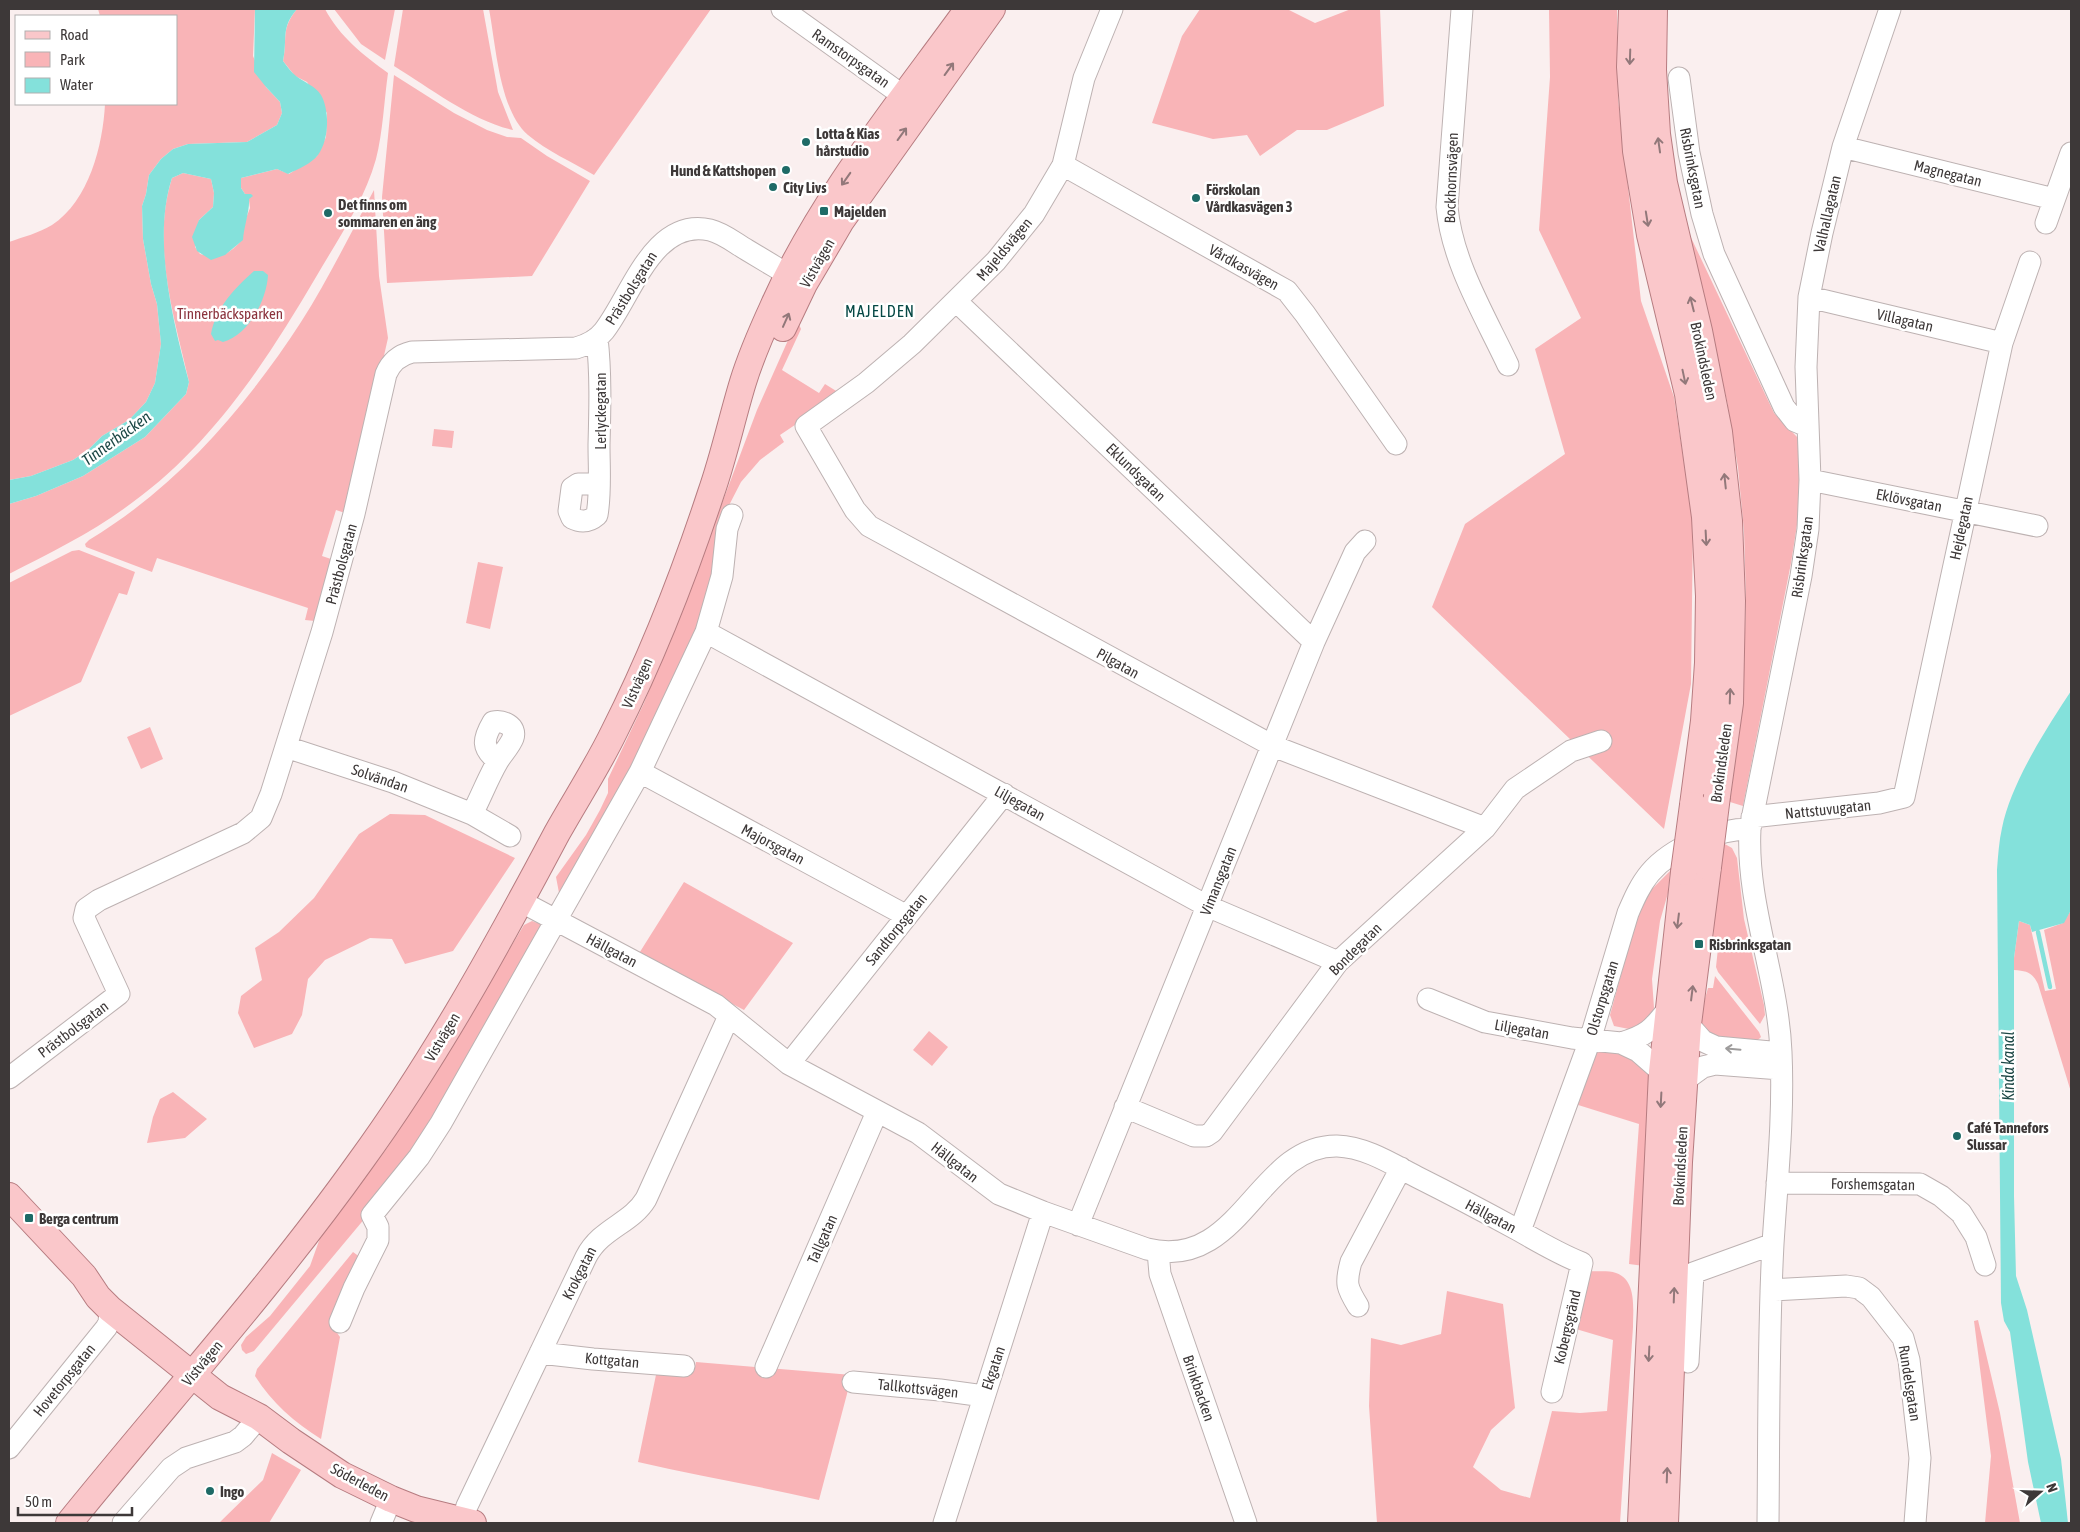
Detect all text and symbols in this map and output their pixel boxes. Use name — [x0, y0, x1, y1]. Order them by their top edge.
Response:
legend — [15, 15, 178, 105]
street label: Ramstorpsgatan — [809, 25, 893, 91]
text: Road — [60, 26, 89, 43]
one-way arrow — [1626, 49, 1635, 65]
text: Park — [60, 51, 85, 68]
one-way arrow — [944, 62, 954, 76]
text: Water — [60, 76, 93, 93]
place label: Lotta & Kias hårstudio — [816, 125, 880, 159]
street label: Risbrinksgatan — [1677, 126, 1709, 210]
one-way arrow — [897, 127, 907, 141]
street label: Bockhornsvägen — [1441, 132, 1461, 224]
marker: Lotta & Kias hårstudio — [800, 136, 812, 148]
one-way arrow — [1653, 138, 1663, 154]
street label: Magnegatan — [1912, 156, 1984, 190]
place label: Hund & Kattshopen — [670, 162, 776, 179]
marker: Hund & Kattshopen — [780, 164, 792, 176]
one-way arrow — [841, 172, 851, 186]
street label: Valhallagatan — [1810, 174, 1844, 254]
place label: City Livs — [783, 179, 827, 196]
marker: City Livs — [767, 181, 779, 193]
place label: Förskolan Vårdkasvägen 3 — [1205, 181, 1293, 215]
marker: Förskolan Vårdkasvägen 3 — [1190, 192, 1202, 204]
place label: Det finns om sommaren en äng — [338, 196, 437, 230]
place label: Majelden — [834, 203, 886, 220]
marker: Majelden — [818, 205, 830, 217]
marker: Det finns om sommaren en äng — [322, 207, 334, 219]
one-way arrow — [1643, 210, 1653, 226]
street label: Majeldsvägen — [973, 214, 1035, 284]
street label: Vistvägen — [796, 236, 838, 290]
street label: Vårdkasvägen — [1206, 241, 1282, 293]
street label: Prästbolsgatan — [602, 248, 660, 328]
one-way arrow — [1687, 297, 1696, 313]
district label: MAJELDEN — [845, 302, 915, 320]
park label: Tinnerbäcksparken — [177, 305, 283, 322]
street label: Villagatan — [1875, 305, 1935, 335]
one-way arrow — [782, 313, 792, 328]
street label: Brokindsleden — [1687, 320, 1721, 402]
one-way arrow — [1680, 369, 1689, 385]
street label: Lerlyckegatan — [592, 372, 609, 450]
water label: Tinnerbäcken — [78, 407, 154, 469]
street label: Eklundsgatan — [1103, 440, 1169, 504]
one-way arrow — [1720, 473, 1730, 489]
street label: Eklövsgatan — [1875, 485, 1943, 515]
street label: Hejdegatan — [1946, 495, 1976, 561]
street label: Risbrinksgatan — [1788, 515, 1816, 599]
street label: Prästbolsgatan — [322, 522, 360, 606]
one-way arrow — [1701, 530, 1711, 546]
street label: Pilgatan — [1094, 644, 1142, 682]
street label: Vistvägen — [618, 655, 656, 711]
one-way arrow — [1725, 688, 1734, 704]
street label: Brokindsleden — [1707, 722, 1735, 804]
street label: Solvändan — [349, 760, 411, 796]
street label: Liljegatan — [992, 782, 1048, 824]
street label: Nattstuvugatan — [1784, 796, 1872, 822]
street label: Majorsgatan — [739, 820, 807, 868]
street label: Vimansgatan — [1196, 844, 1240, 918]
street label: Sandtorpsgatan — [862, 890, 930, 968]
one-way arrow — [1673, 913, 1683, 929]
street label: Bondegatan — [1325, 919, 1385, 979]
street label: Hällgatan — [584, 930, 640, 970]
place label: Risbrinksgatan — [1709, 936, 1791, 953]
marker: Risbrinksgatan — [1693, 938, 1705, 950]
street label: Olstorpsgatan — [1583, 958, 1621, 1038]
one-way arrow — [1688, 985, 1698, 1001]
street label: Prästbolsgatan — [35, 997, 111, 1061]
street label: Vistvägen — [421, 1010, 463, 1064]
street label: Liljegatan — [1493, 1016, 1551, 1042]
water label: Kinda kanal — [1999, 1031, 2017, 1101]
one-way arrow — [1725, 1044, 1741, 1053]
one-way arrow — [1656, 1092, 1666, 1108]
place label: Café Tannefors Slussar — [1967, 1119, 2049, 1153]
street label: Brokindsleden — [1669, 1126, 1691, 1206]
marker: Café Tannefors Slussar — [1951, 1130, 1963, 1142]
street label: Hällgatan — [928, 1138, 982, 1186]
street label: Forshemsgatan — [1831, 1175, 1915, 1193]
street label: Hällgatan — [1463, 1196, 1519, 1236]
place label: Berga centrum — [39, 1210, 119, 1227]
marker: Berga centrum — [23, 1212, 35, 1224]
street label: Tallgatan — [804, 1212, 840, 1266]
street label: Krokgatan — [558, 1244, 600, 1302]
one-way arrow — [1670, 1287, 1679, 1303]
street label: Kobergsgränd — [1550, 1288, 1584, 1366]
street label: Vistvägen — [178, 1337, 226, 1389]
street label: Hovetorpsgatan — [30, 1340, 98, 1420]
street label: Ekgatan — [978, 1344, 1008, 1392]
street label: Rundelsgatan — [1896, 1344, 1924, 1422]
one-way arrow — [1644, 1346, 1654, 1362]
street label: Kottgatan — [584, 1349, 640, 1371]
street label: Brinkbacken — [1180, 1353, 1218, 1423]
street label: Tallkottsvägen — [877, 1375, 959, 1401]
street label: Söderleden — [328, 1460, 392, 1504]
one-way arrow — [1663, 1467, 1672, 1483]
north arrow — [2015, 1467, 2065, 1517]
text: N — [2043, 1481, 2061, 1494]
place label: Ingo — [220, 1483, 244, 1500]
scale bar — [18, 1484, 131, 1516]
marker: Ingo — [204, 1485, 216, 1497]
text: 50 m — [25, 1493, 52, 1510]

